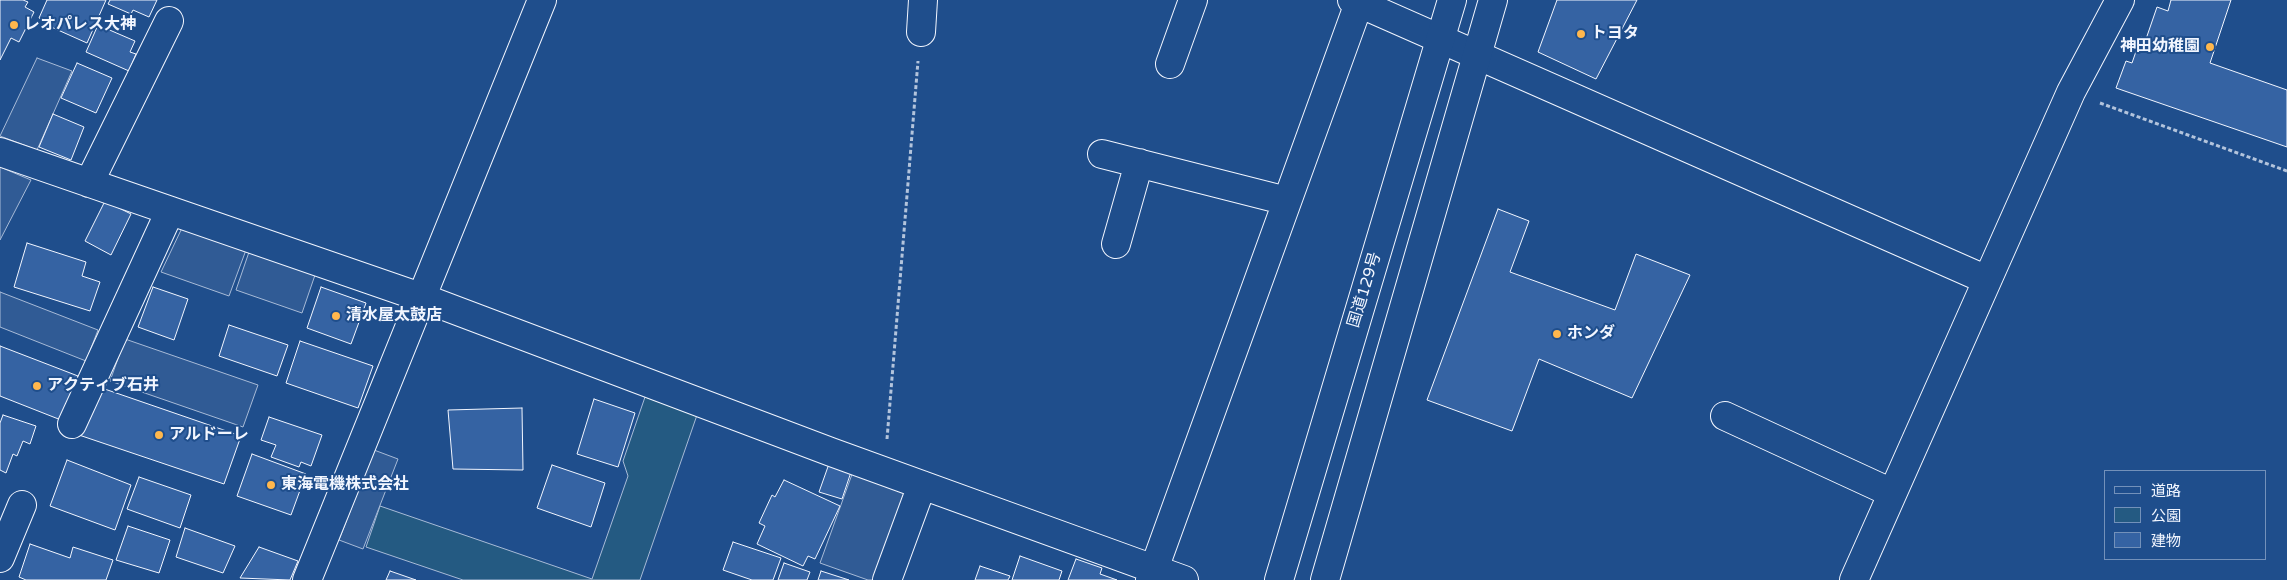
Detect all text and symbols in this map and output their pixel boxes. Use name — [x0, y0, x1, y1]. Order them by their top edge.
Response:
place label: レオパレス大神 — [24, 15, 136, 35]
marker: レオパレス大神 — [8, 19, 20, 31]
place label: トヨタ — [1591, 24, 1639, 44]
marker: トヨタ — [1575, 28, 1587, 40]
place label: 神田幼稚園 — [2120, 37, 2200, 57]
marker: 神田幼稚園 — [2204, 41, 2216, 53]
street label: 国道129号 — [1344, 250, 1386, 330]
place label: 清水屋太鼓店 — [346, 306, 442, 326]
marker: 清水屋太鼓店 — [330, 310, 342, 322]
place label: ホンダ — [1567, 324, 1615, 344]
marker: ホンダ — [1551, 328, 1563, 340]
place label: アクティブ石井 — [47, 376, 159, 396]
marker: アクティブ石井 — [31, 380, 43, 392]
place label: アルドーレ — [169, 425, 249, 445]
marker: アルドーレ — [153, 429, 165, 441]
legend — [2104, 470, 2267, 560]
place label: 東海電機株式会社 — [281, 475, 409, 495]
marker: 東海電機株式会社 — [265, 479, 277, 491]
text: 道路 — [2151, 482, 2181, 500]
text: 公園 — [2151, 507, 2181, 525]
text: 建物 — [2151, 532, 2181, 550]

